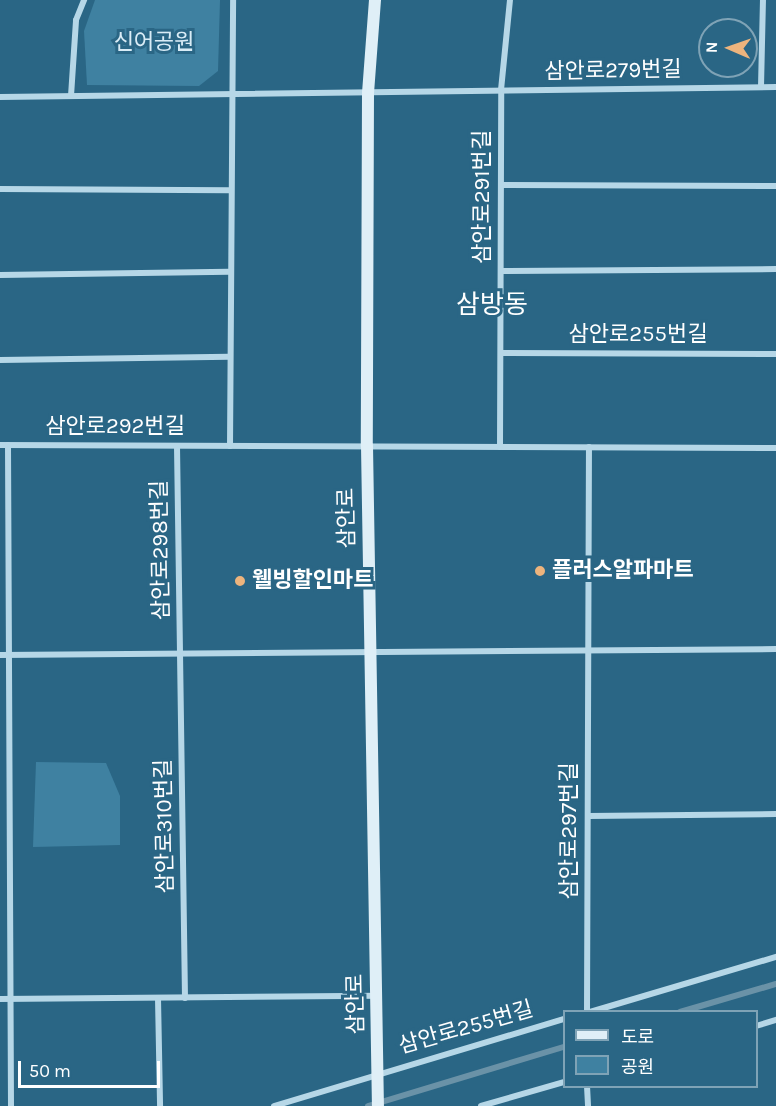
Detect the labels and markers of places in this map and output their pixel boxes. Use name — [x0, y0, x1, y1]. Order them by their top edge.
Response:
place label: 플러스알파마트 — [552, 558, 694, 584]
marker: 플러스알파마트 — [533, 564, 547, 578]
place label: 웰빙할인마트 — [252, 568, 373, 594]
marker: 웰빙할인마트 — [233, 574, 247, 588]

